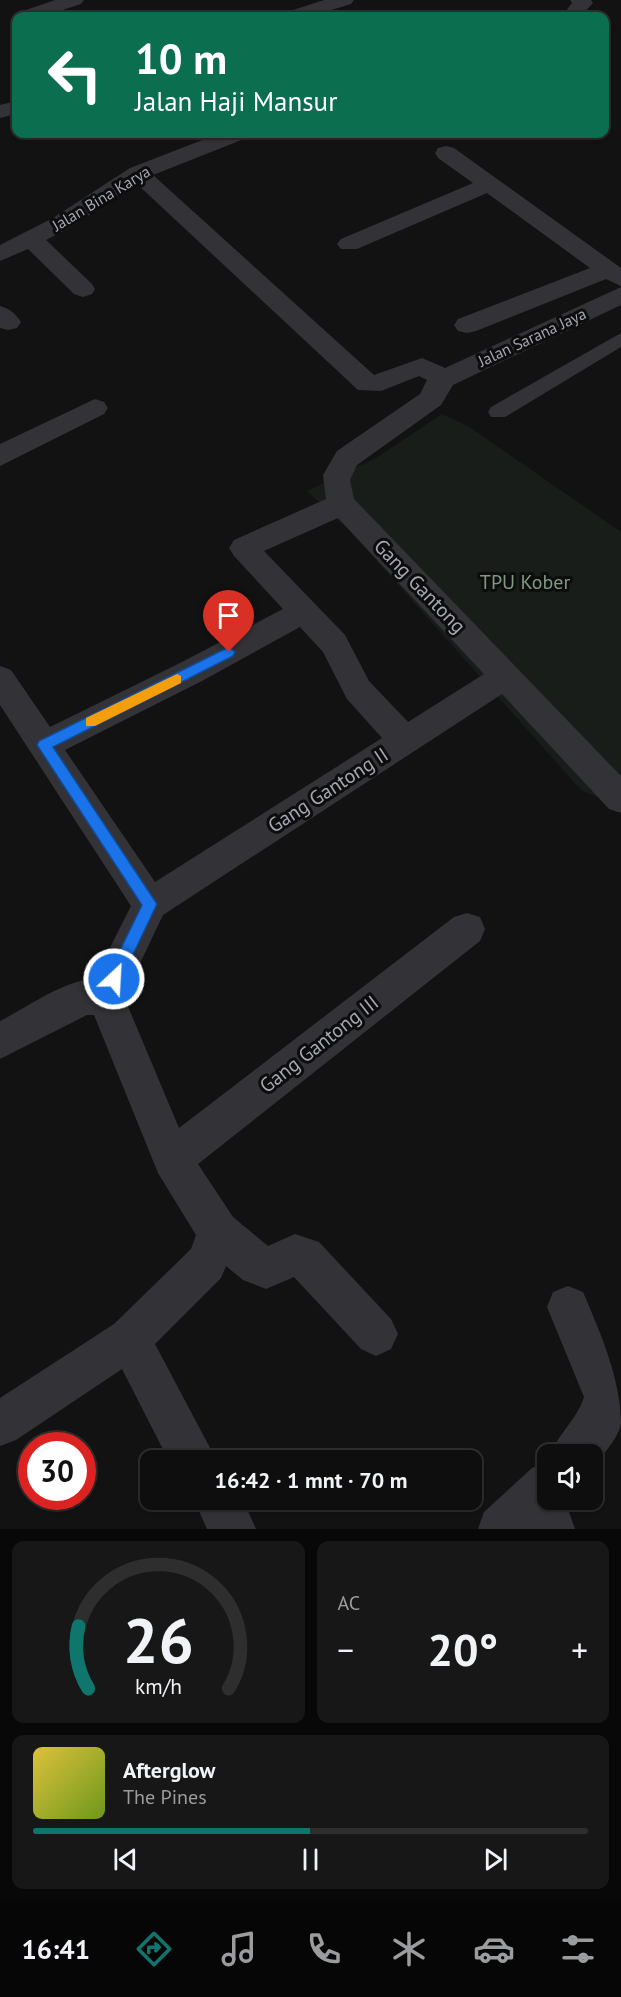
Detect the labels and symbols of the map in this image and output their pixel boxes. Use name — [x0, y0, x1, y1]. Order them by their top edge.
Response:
street label: Jalan Bina Karya — [47, 161, 154, 236]
street label: Jalan Sarana Jaya — [474, 303, 589, 371]
street label: Gang Gantong — [369, 533, 471, 639]
park label: TPU Kober — [480, 569, 570, 595]
pin — [203, 590, 254, 652]
street label: Gang Gantong II — [263, 741, 393, 839]
position arrow — [82, 947, 146, 1011]
street label: Gang Gantong III — [254, 989, 384, 1099]
speed limit sign: 30 — [18, 1432, 96, 1510]

